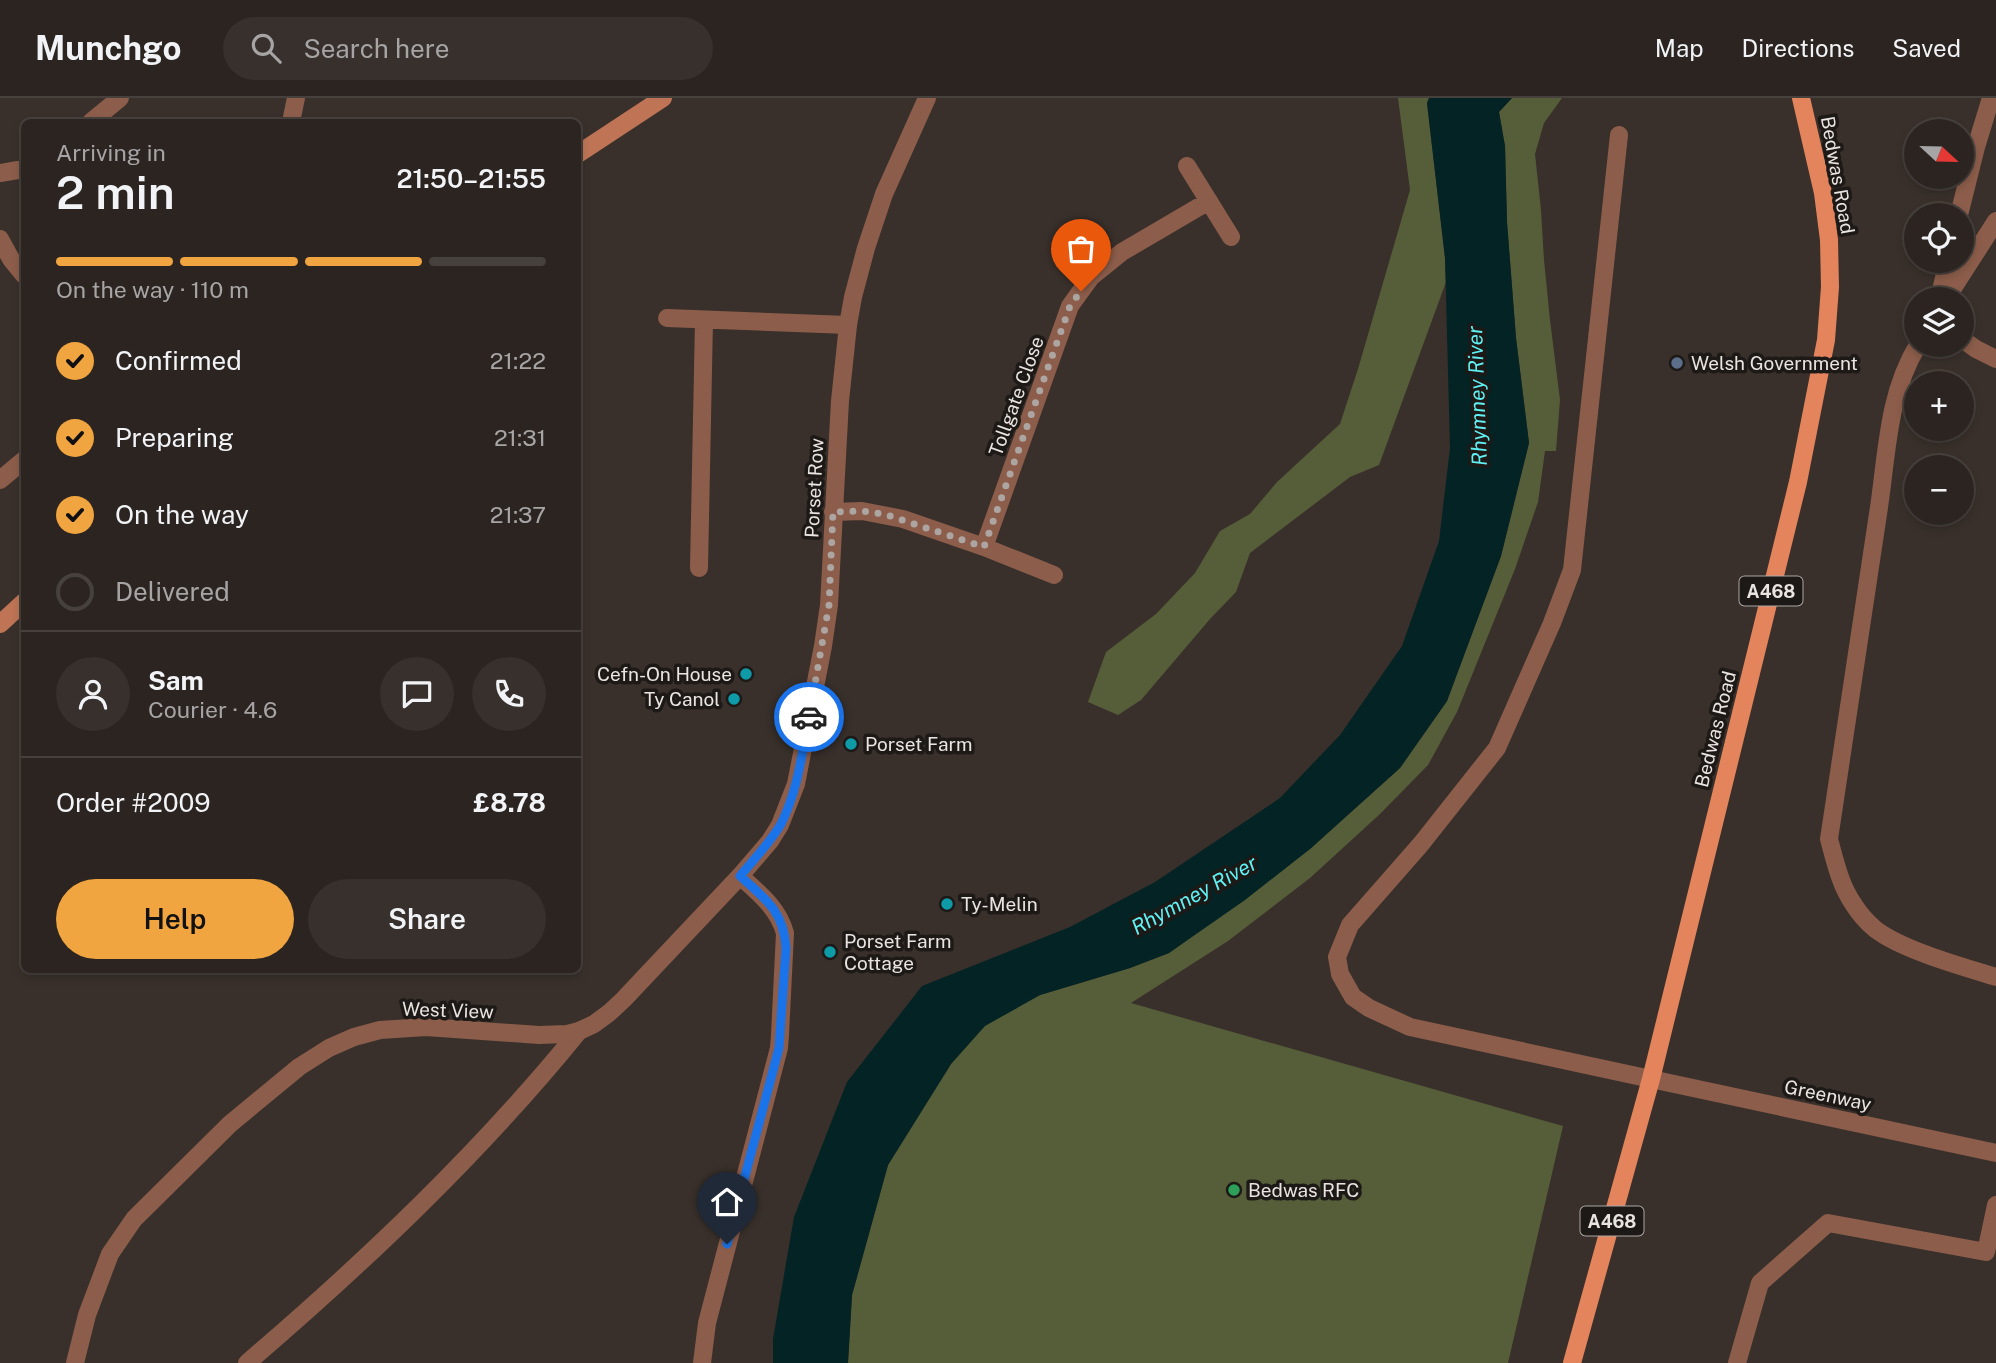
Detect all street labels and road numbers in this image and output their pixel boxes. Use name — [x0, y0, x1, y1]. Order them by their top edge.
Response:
street label: Bedwas Road — [1817, 114, 1859, 236]
street label: Tollgate Close — [984, 333, 1048, 459]
street label: Porset Row — [800, 437, 828, 538]
road number: A468 — [1740, 576, 1802, 606]
street label: Bedwas Road — [1690, 669, 1740, 789]
street label: West View — [402, 997, 494, 1023]
street label: Greenway — [1783, 1075, 1873, 1115]
road number: A468 — [1580, 1206, 1644, 1236]

